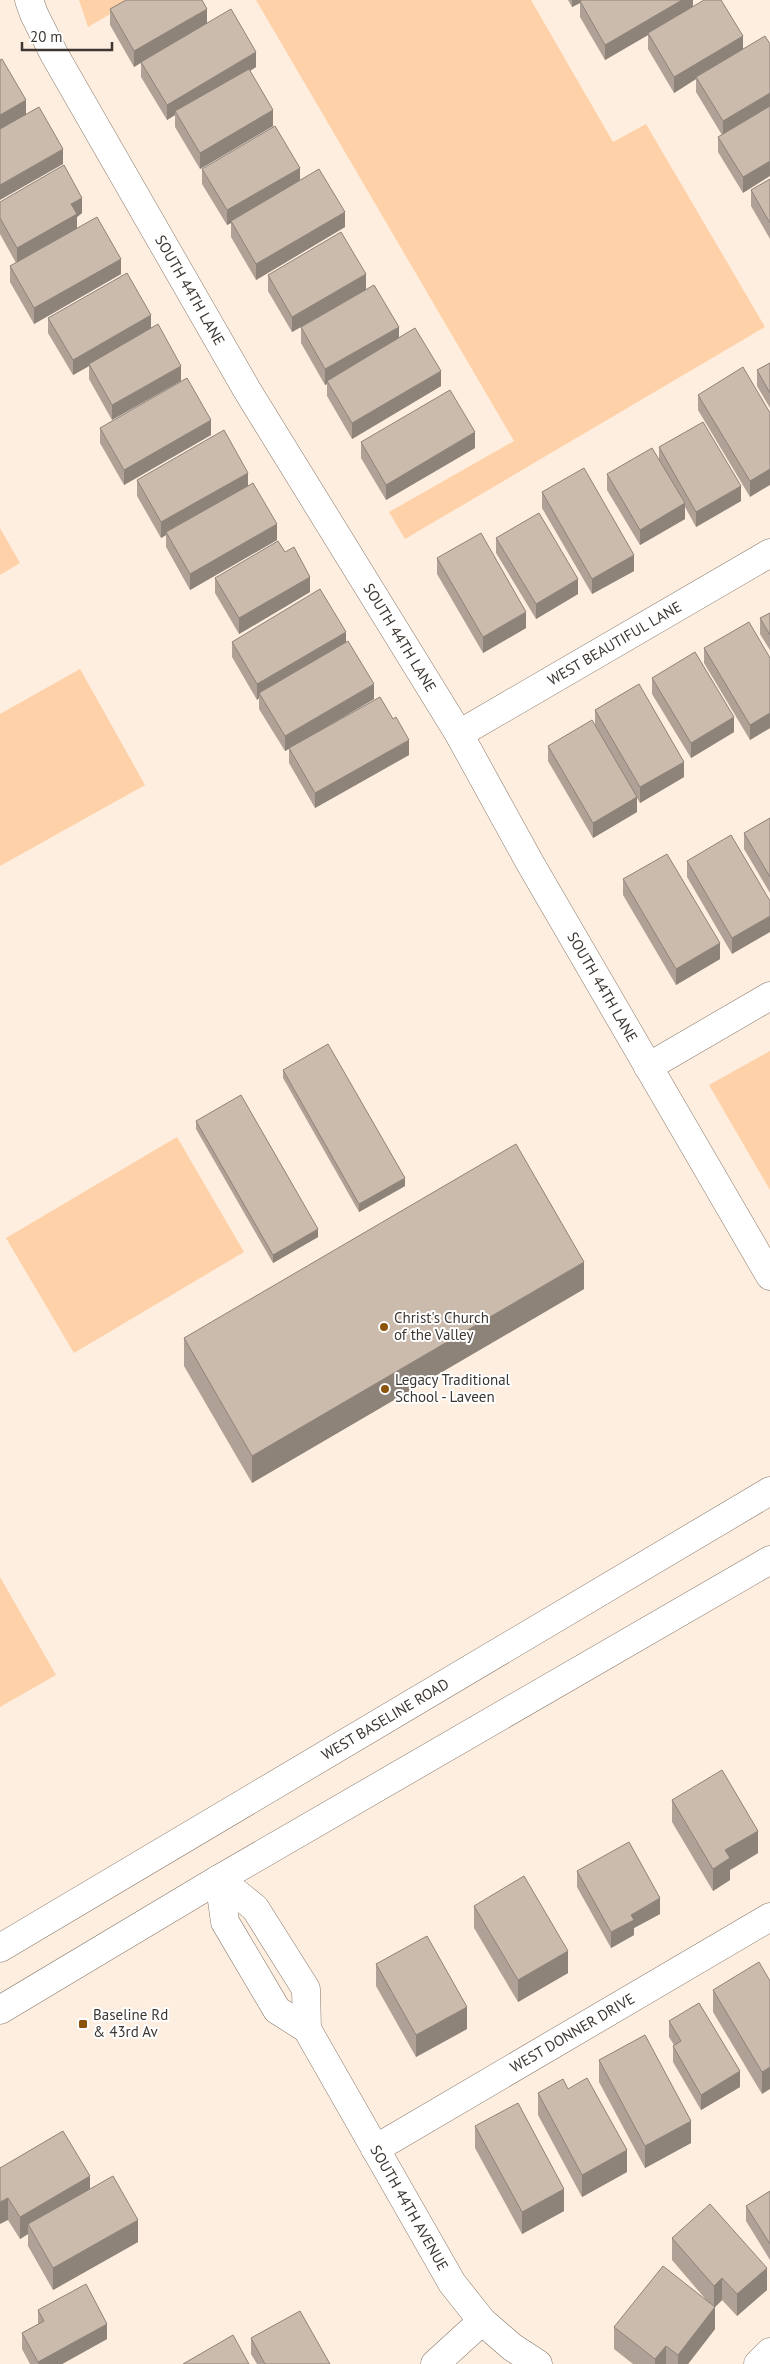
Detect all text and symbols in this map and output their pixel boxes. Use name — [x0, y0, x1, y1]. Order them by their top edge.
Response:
scale bar — [22, 20, 112, 52]
text: 20 m — [30, 27, 63, 46]
street label: SOUTH 44TH LANE — [151, 231, 229, 348]
street label: SOUTH 44TH LANE — [359, 580, 441, 695]
street label: WEST BEAUTIFUL LANE — [544, 597, 685, 689]
street label: SOUTH 44TH LANE — [563, 929, 642, 1045]
place label: Christ's Church of the Valley — [394, 1308, 489, 1344]
marker: Christ's Church of the Valley — [378, 1321, 390, 1333]
place label: Legacy Traditional School - Laveen — [395, 1370, 511, 1406]
marker: Legacy Traditional School - Laveen — [379, 1383, 391, 1395]
street label: WEST BASELINE ROAD — [318, 1674, 452, 1764]
street label: WEST DONNER DRIVE — [507, 1989, 638, 2077]
place label: Baseline Rd & 43rd Av — [93, 2005, 168, 2041]
marker: Baseline Rd & 43rd Av — [77, 2018, 89, 2030]
street label: SOUTH 44TH AVENUE — [366, 2142, 453, 2274]

